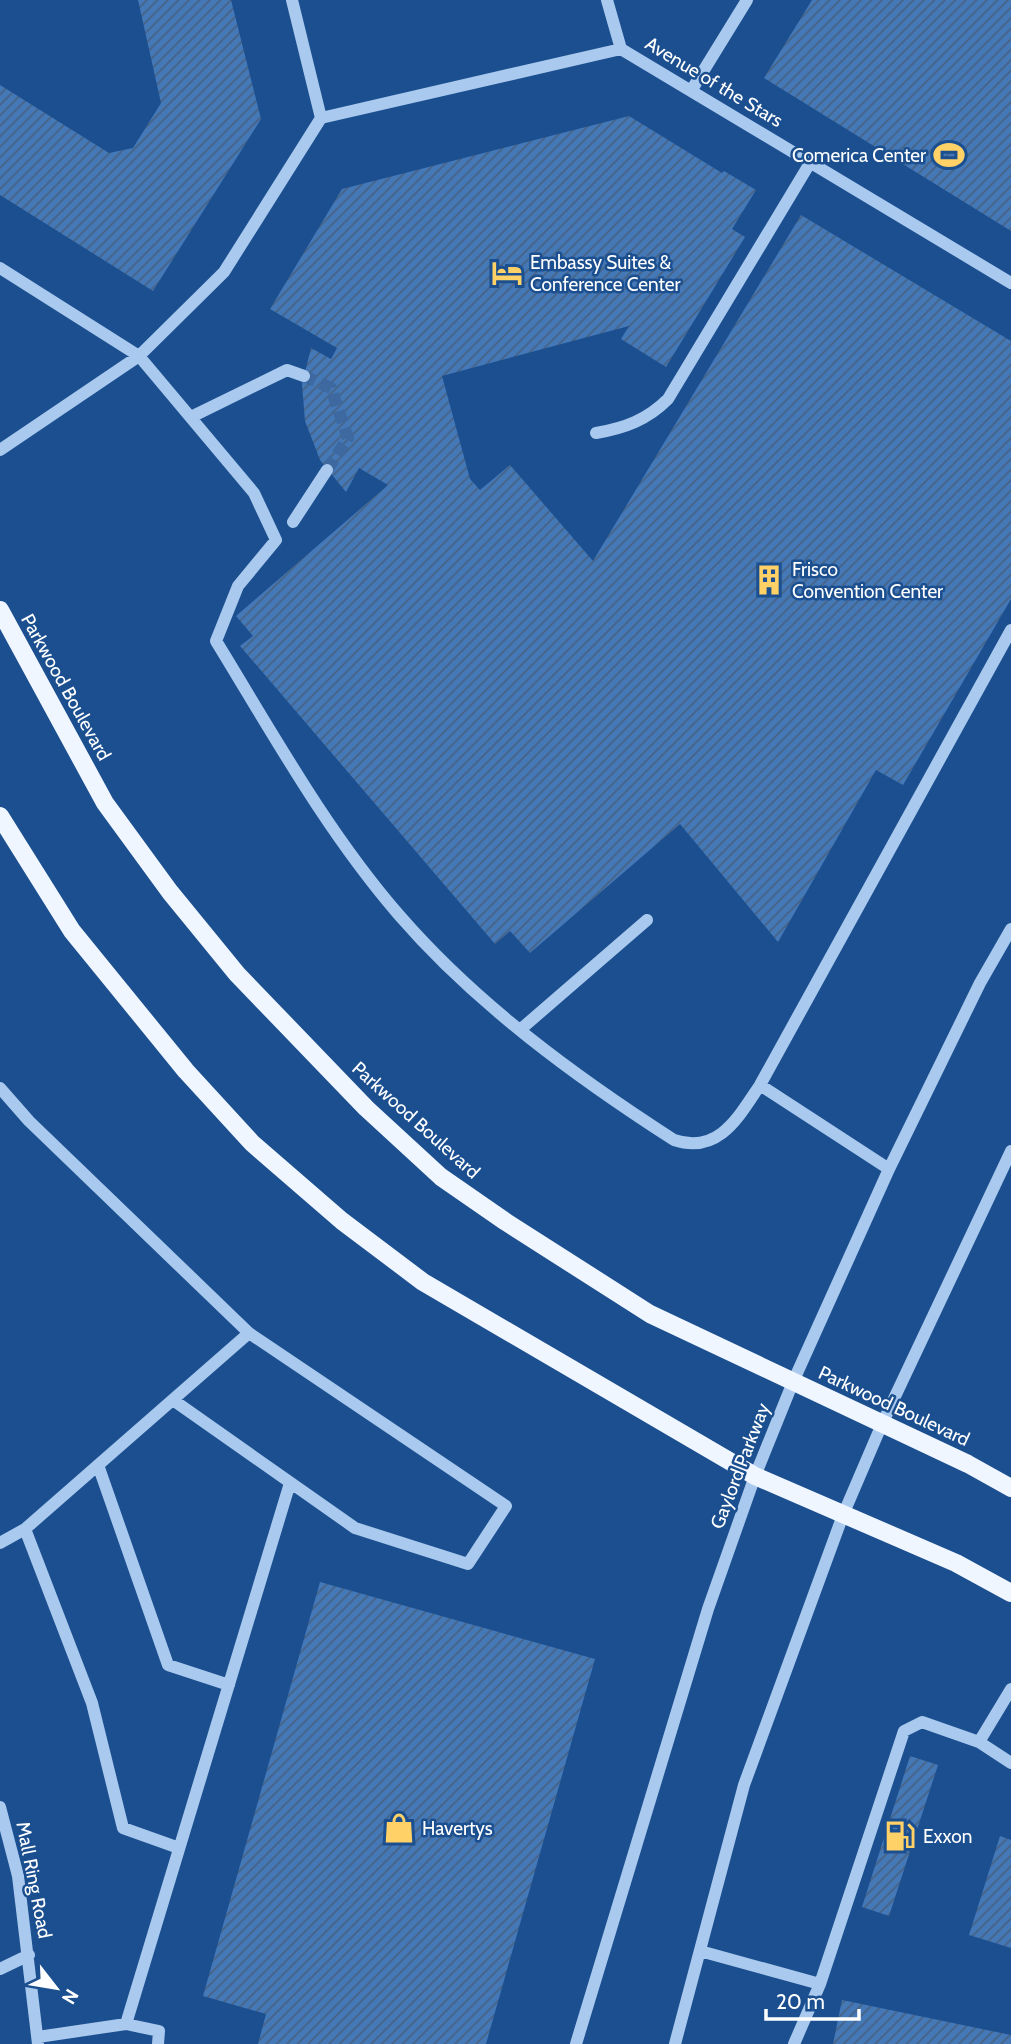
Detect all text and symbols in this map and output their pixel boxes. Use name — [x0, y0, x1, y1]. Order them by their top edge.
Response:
street label: Avenue of the Stars — [641, 32, 787, 132]
sports icon: Comerica Center — [932, 138, 966, 172]
place label: Comerica Center — [792, 144, 926, 167]
place label: Embassy Suites & Conference Center — [530, 251, 681, 296]
hotel icon: Embassy Suites & Conference Center — [490, 256, 524, 290]
place label: Frisco Convention Center — [792, 558, 943, 603]
building icon: Frisco Convention Center — [752, 563, 786, 597]
street label: Parkwood Boulevard — [16, 610, 116, 764]
street label: Parkwood Boulevard — [347, 1057, 485, 1183]
street label: Parkwood Boulevard — [815, 1361, 973, 1451]
street label: Gaylord Parkway — [705, 1400, 775, 1532]
shop icon: Havertys — [382, 1811, 416, 1845]
place label: Havertys — [422, 1817, 493, 1840]
fuel station icon: Exxon — [883, 1819, 917, 1853]
street label: Mall Ring Road — [11, 1820, 57, 1940]
place label: Exxon — [923, 1825, 972, 1848]
north arrow — [21, 1953, 91, 2023]
scale bar — [766, 1978, 859, 2022]
text: N — [57, 1985, 83, 2008]
text: 20 m — [776, 1989, 825, 2014]

